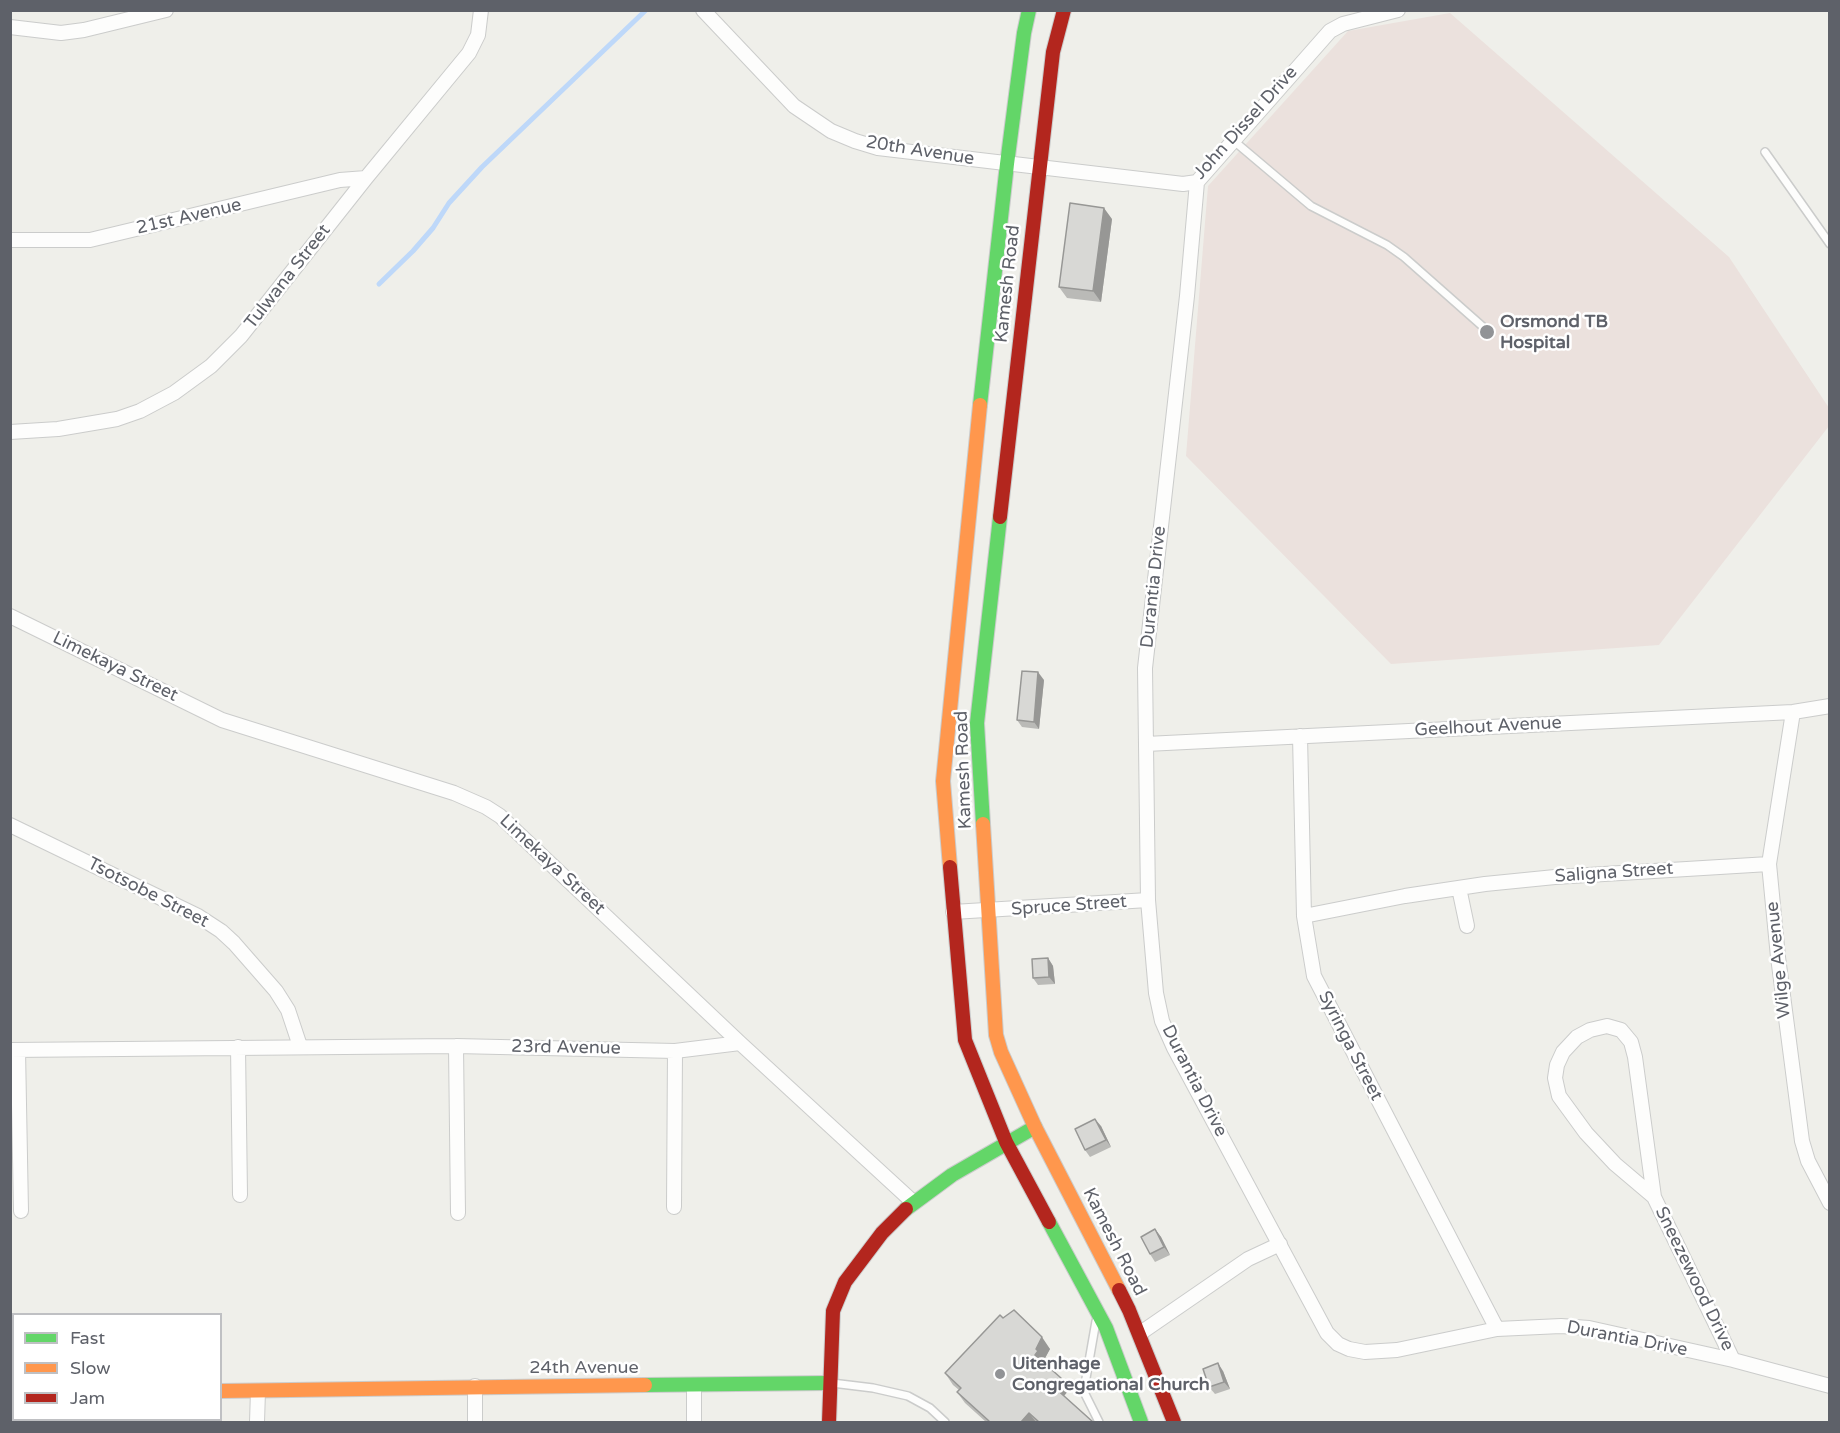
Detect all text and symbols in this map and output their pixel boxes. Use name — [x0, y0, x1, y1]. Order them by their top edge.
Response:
street label: John Dissel Drive — [1190, 62, 1302, 184]
street label: 20th Avenue — [864, 132, 976, 170]
street label: 21st Avenue — [134, 194, 244, 240]
street label: Tulwana Street — [240, 220, 336, 334]
street label: Kamesh Road — [991, 224, 1025, 344]
place label: Orsmond TB Hospital — [1500, 311, 1608, 354]
marker: Orsmond TB Hospital — [1478, 323, 1496, 341]
street label: Durantia Drive — [1137, 525, 1171, 649]
street label: Limekaya Street — [49, 627, 181, 707]
street label: Kamesh Road — [951, 710, 977, 830]
street label: Geelhout Avenue — [1414, 712, 1562, 742]
street label: Limekaya Street — [495, 810, 609, 920]
street label: Tsotsobe Street — [84, 853, 212, 933]
street label: Saligna Street — [1554, 858, 1674, 888]
street label: Spruce Street — [1010, 891, 1128, 921]
street label: Wilge Avenue — [1762, 900, 1796, 1020]
street label: Syringa Street — [1313, 988, 1387, 1104]
street label: Durantia Drive — [1157, 1021, 1231, 1141]
street label: 23rd Avenue — [511, 1036, 621, 1060]
street label: Kamesh Road — [1078, 1184, 1150, 1300]
street label: Sneezewood Drive — [1650, 1203, 1738, 1355]
legend — [12, 1313, 222, 1421]
street label: Durantia Drive — [1565, 1317, 1689, 1361]
text: Fast — [70, 1327, 105, 1349]
place label: Uitenhage Congregational Church — [1012, 1353, 1210, 1396]
text: Slow — [70, 1357, 111, 1379]
street label: 24th Avenue — [529, 1357, 639, 1379]
marker: Uitenhage Congregational Church — [993, 1367, 1007, 1381]
text: Jam — [70, 1387, 105, 1409]

